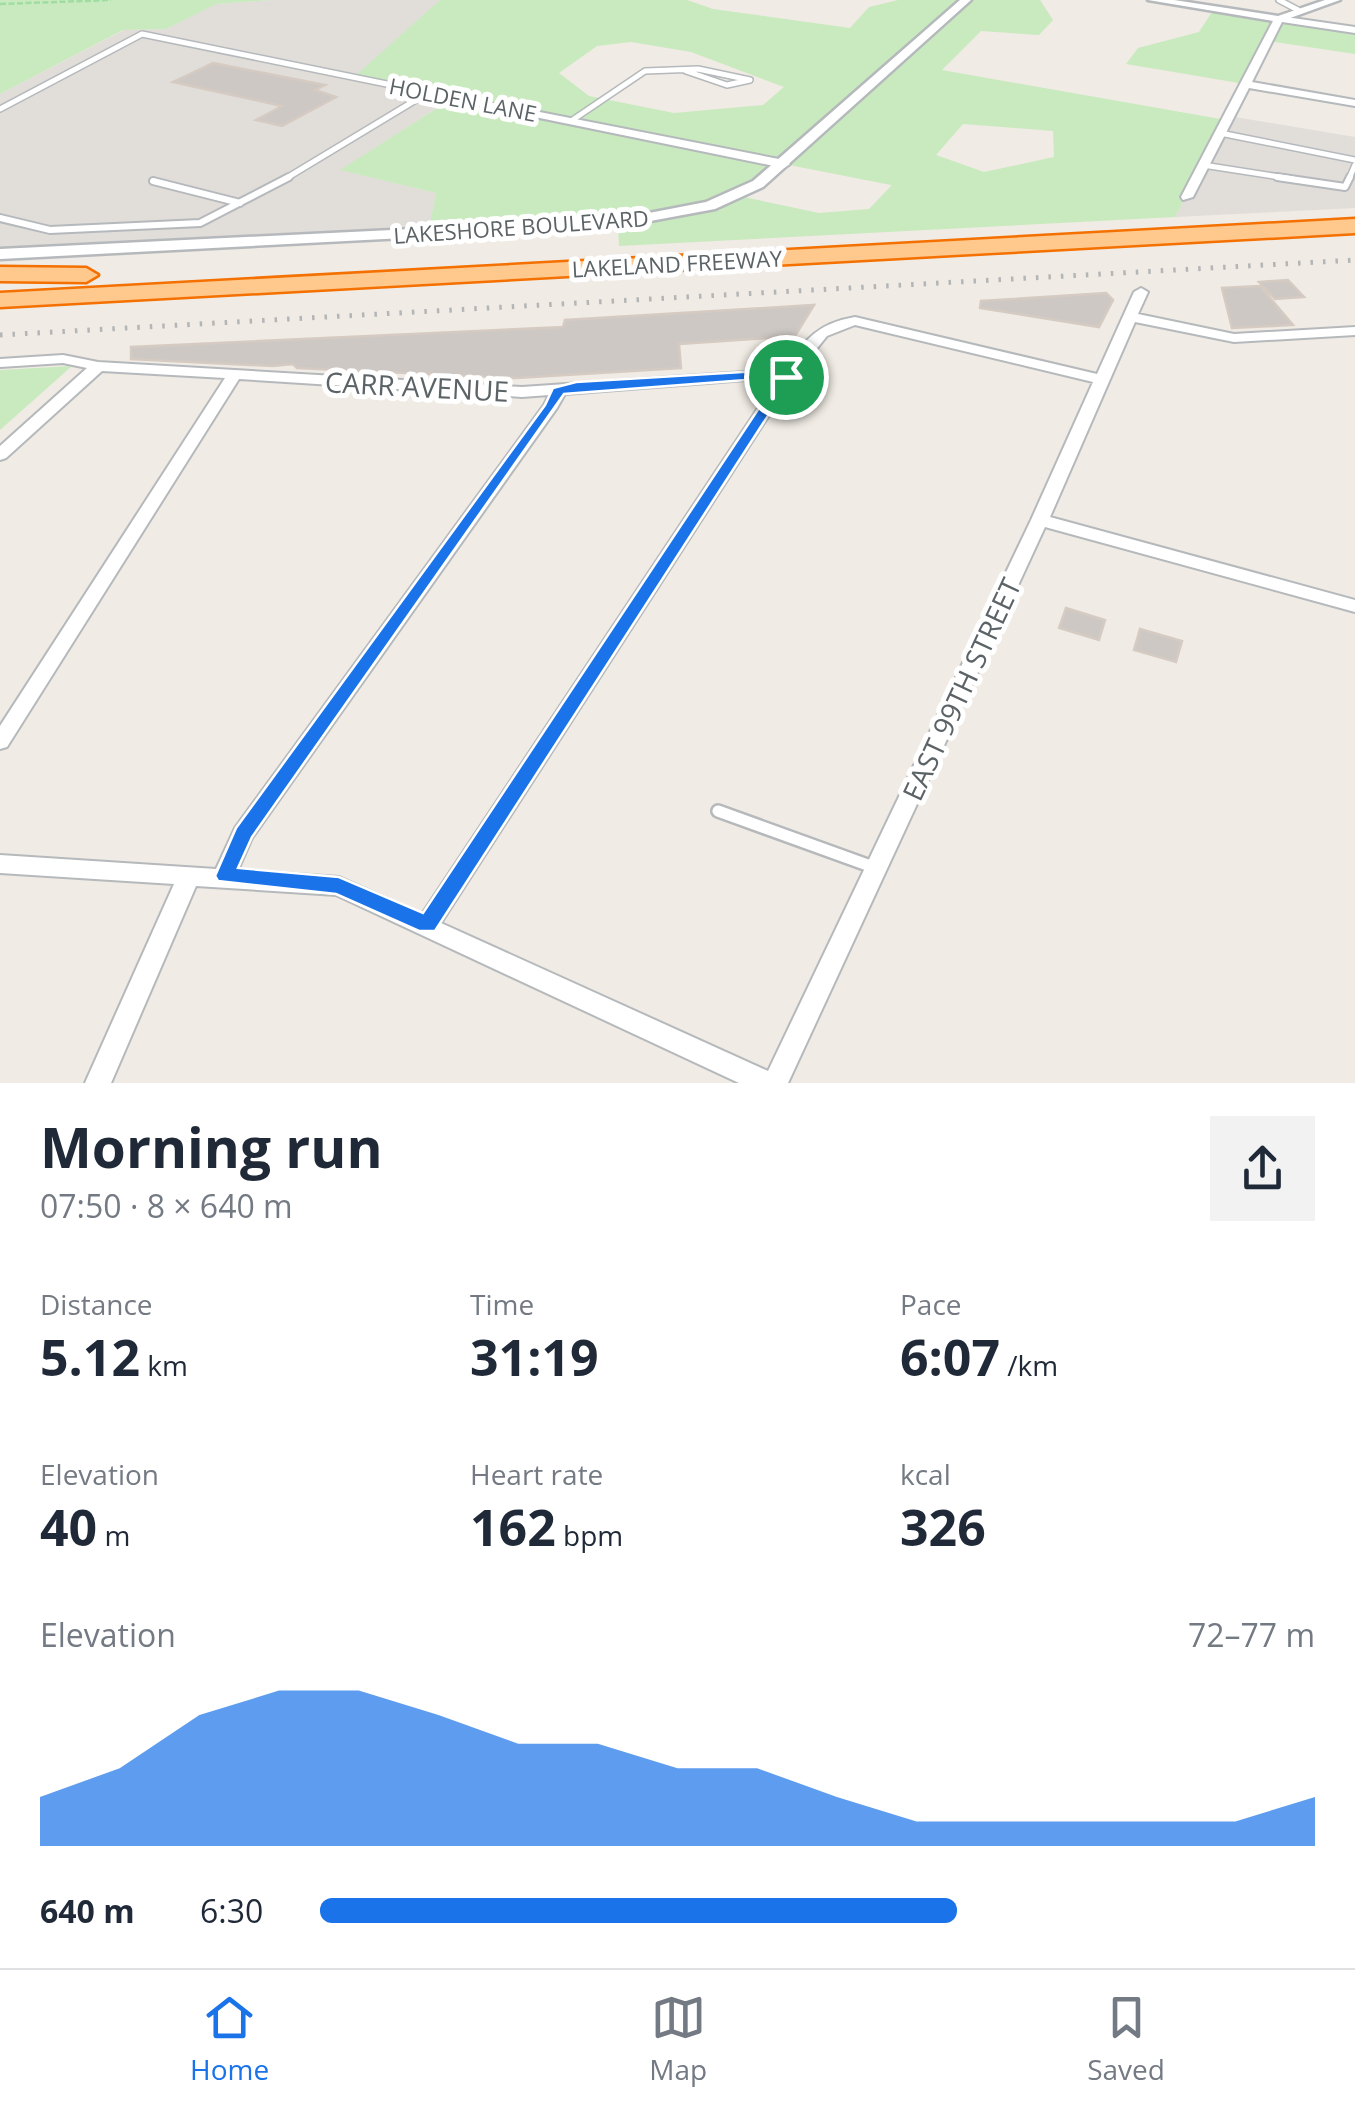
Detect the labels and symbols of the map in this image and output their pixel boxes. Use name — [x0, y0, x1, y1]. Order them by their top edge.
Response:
street label: HOLDEN LANE — [387, 70, 539, 128]
street label: LAKESHORE BOULEVARD — [392, 202, 650, 250]
street label: LAKELAND FREEWAY — [571, 242, 784, 283]
pin — [744, 335, 829, 420]
street label: CARR AVENUE — [324, 362, 510, 410]
street label: EAST 99TH STREET — [893, 571, 1029, 806]

